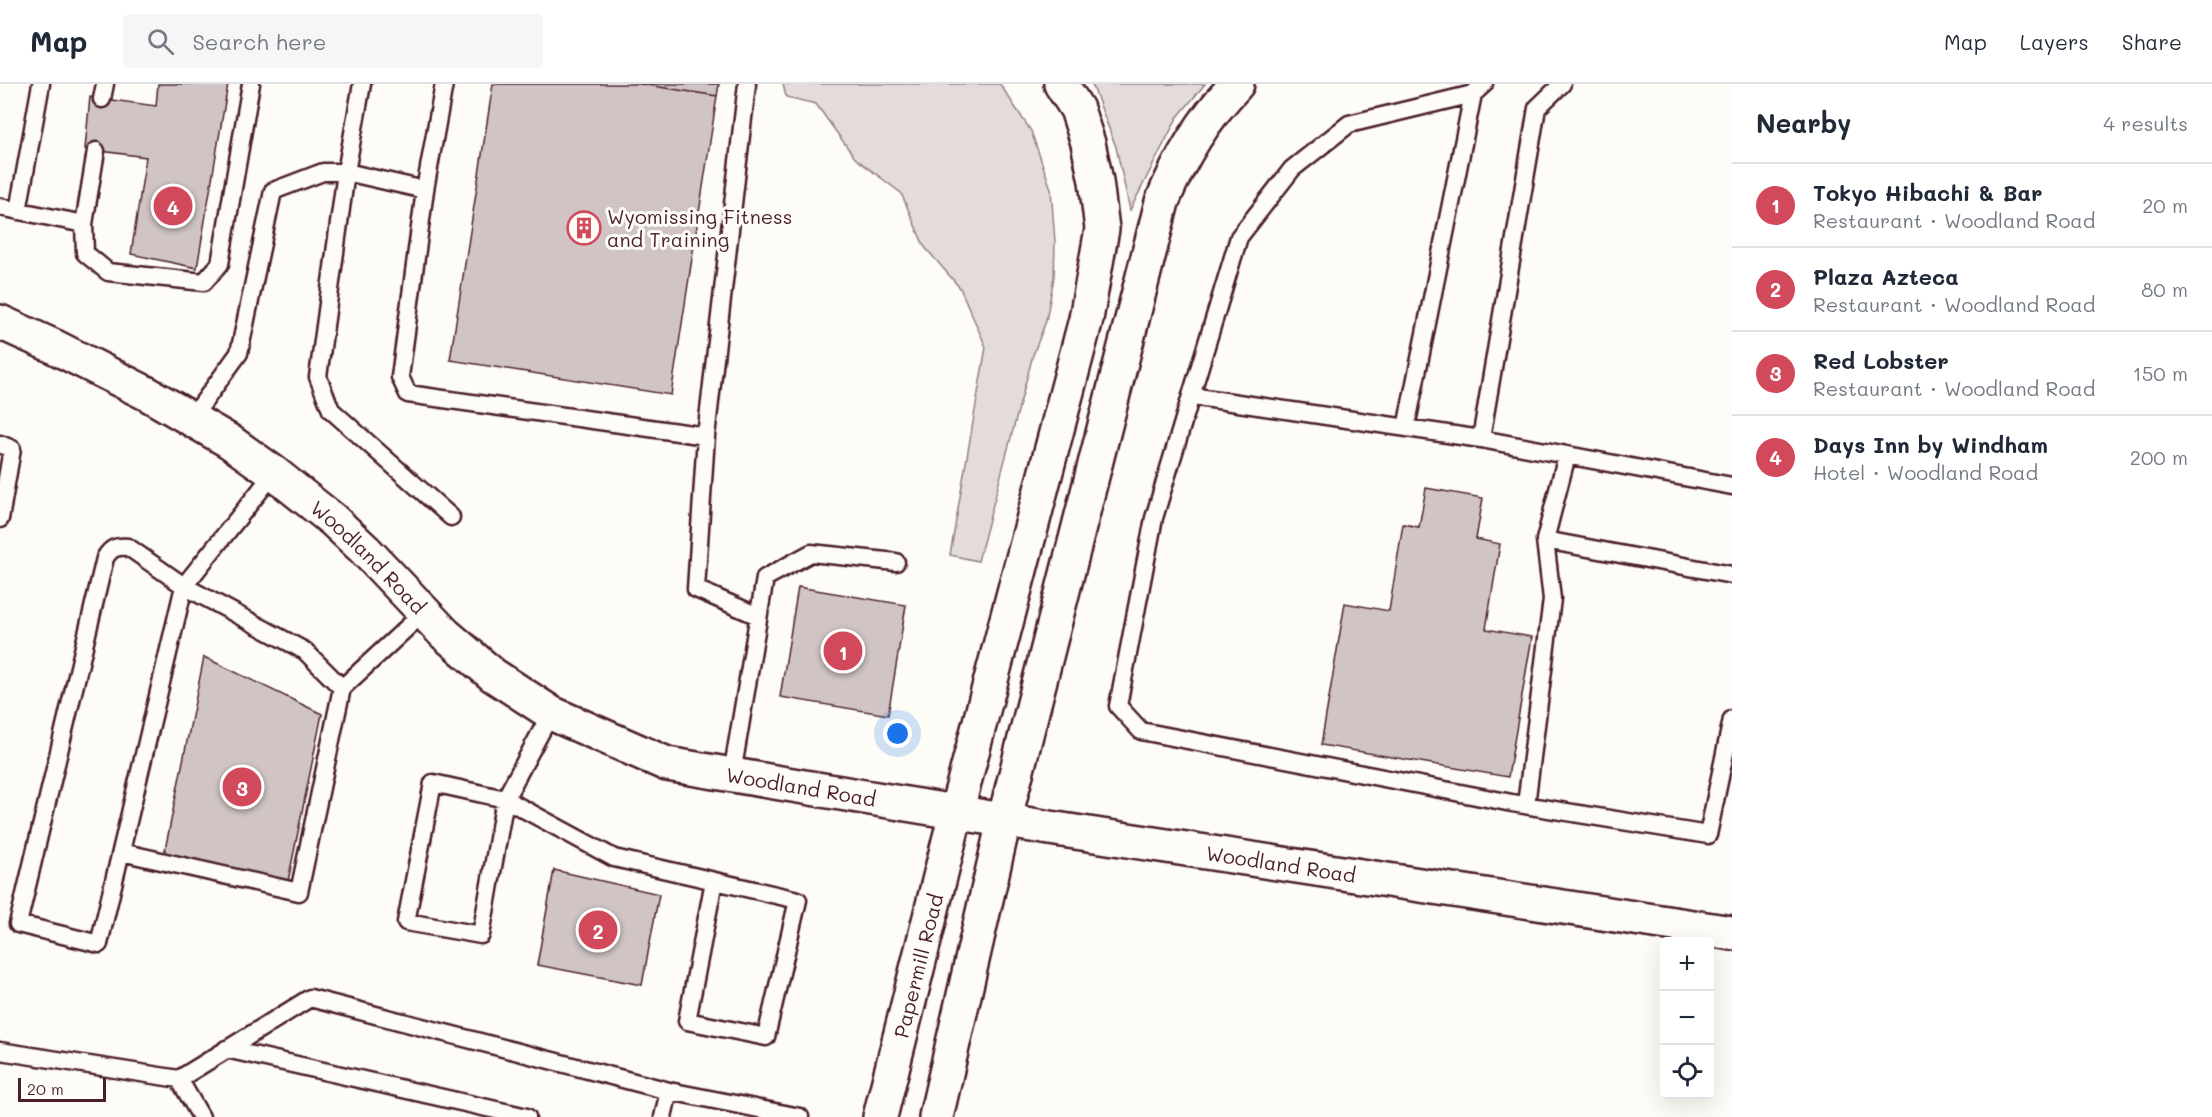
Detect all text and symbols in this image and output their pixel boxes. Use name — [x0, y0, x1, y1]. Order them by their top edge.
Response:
search box — [123, 14, 543, 68]
text: Map — [30, 23, 87, 59]
icon: search — [144, 25, 177, 58]
text: Search here — [192, 27, 326, 56]
text: Map — [1944, 28, 1987, 55]
text: Layers — [2020, 28, 2089, 55]
text: Share — [2122, 28, 2182, 55]
text: Nearby — [1756, 106, 1851, 140]
text: 4 results — [2103, 110, 2188, 136]
text: Tokyo Hibachi & Bar — [1813, 178, 2043, 207]
pin: 4 — [154, 184, 192, 228]
text: 1 — [1771, 192, 1780, 218]
text: 20 m — [2142, 192, 2188, 218]
place label: Wyomissing Fitness and Training — [607, 203, 793, 252]
text: Restaurant · Woodland Road — [1813, 207, 2095, 233]
building icon: Wyomissing Fitness and Training — [566, 210, 602, 246]
text: Plaza Azteca — [1813, 262, 1959, 291]
text: 2 — [1770, 276, 1781, 302]
text: 80 m — [2141, 276, 2188, 302]
text: Restaurant · Woodland Road — [1813, 291, 2095, 317]
text: Red Lobster — [1813, 346, 1949, 375]
text: 3 — [1770, 360, 1782, 386]
text: 150 m — [2133, 360, 2188, 386]
text: Restaurant · Woodland Road — [1813, 375, 2095, 401]
text: Days Inn by Windham — [1813, 430, 2048, 459]
text: 4 — [1769, 444, 1782, 470]
text: 200 m — [2130, 444, 2188, 470]
text: Hotel · Woodland Road — [1813, 459, 2038, 485]
street label: Woodland Road — [306, 494, 432, 619]
pin: 1 — [824, 628, 862, 674]
your location — [883, 719, 912, 748]
street label: Woodland Road — [724, 761, 878, 812]
pin: 3 — [222, 764, 262, 810]
street label: Woodland Road — [1204, 839, 1358, 888]
street label: Papermill Road — [887, 891, 948, 1041]
pin: 2 — [578, 908, 618, 952]
map controls — [1660, 937, 1714, 1099]
button: + — [1660, 937, 1714, 991]
button: − — [1660, 991, 1714, 1045]
button: locate — [1660, 1045, 1714, 1099]
scale bar — [18, 1075, 106, 1102]
text: 20 m — [27, 1078, 64, 1099]

